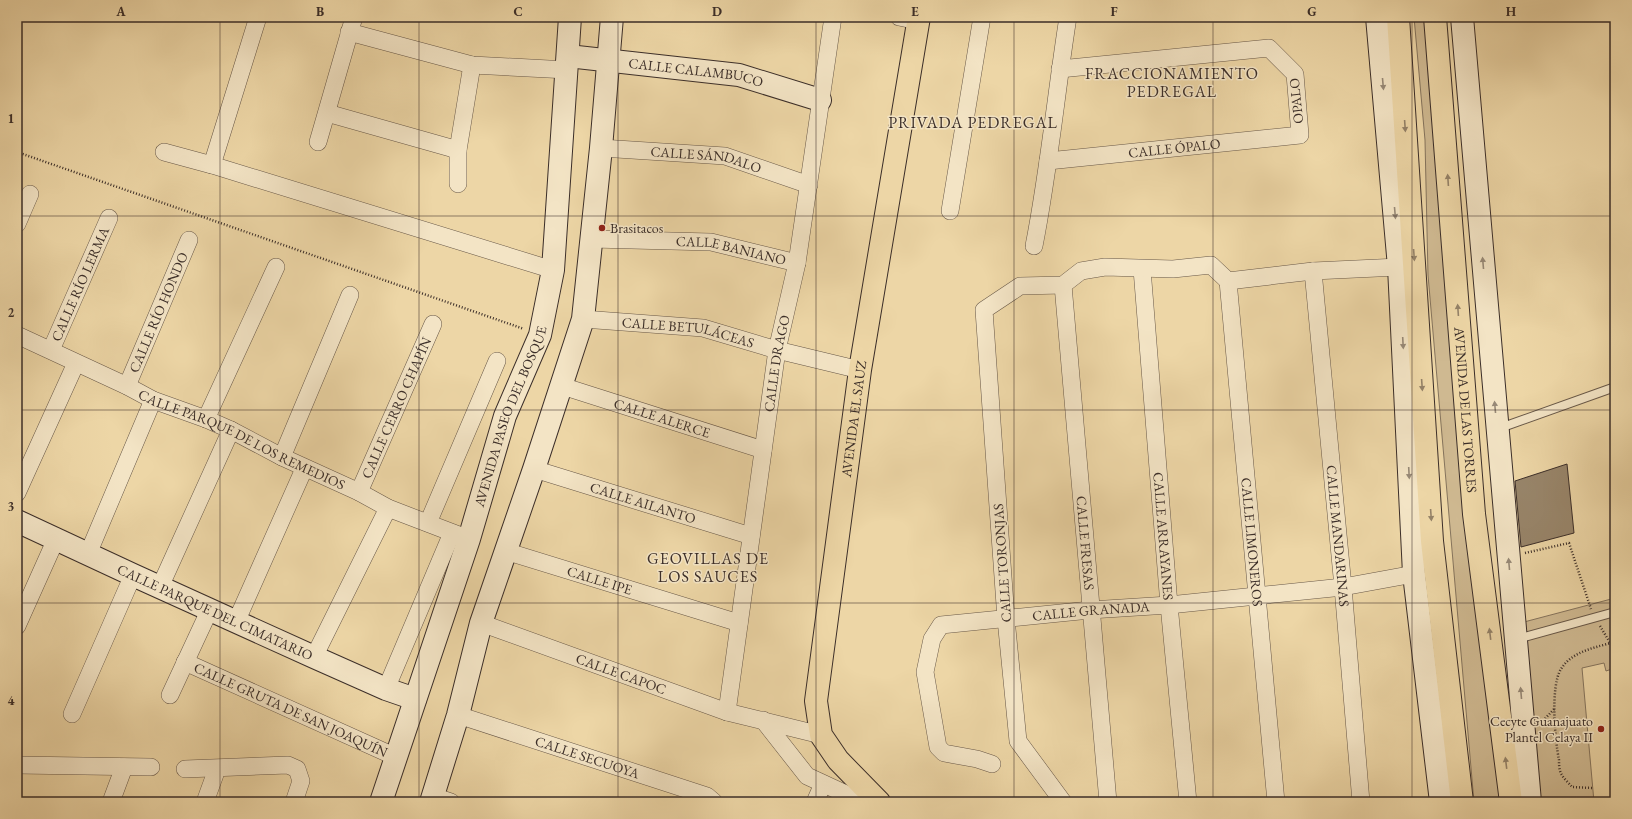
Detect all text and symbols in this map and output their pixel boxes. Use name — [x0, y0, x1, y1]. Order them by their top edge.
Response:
text: A — [115, 3, 126, 20]
text: B — [316, 3, 324, 20]
text: C — [513, 3, 523, 20]
text: D — [712, 3, 722, 20]
text: E — [911, 3, 919, 20]
text: F — [1110, 3, 1118, 20]
text: G — [1307, 3, 1317, 20]
text: H — [1506, 3, 1517, 20]
street label: CALLE CALAMBUCO — [628, 54, 766, 91]
district label: FRACCIONAMIENTO PEDREGAL — [1085, 63, 1259, 102]
street label: OPALO — [1285, 77, 1307, 125]
one-way arrow — [1379, 78, 1386, 90]
text: 1 — [8, 110, 15, 127]
district label: PRIVADA PEDREGAL — [888, 112, 1058, 133]
one-way arrow — [1402, 120, 1408, 133]
street label: CALLE ÓPALO — [1127, 134, 1222, 162]
street label: CALLE SÁNDALO — [650, 142, 764, 177]
one-way arrow — [1444, 174, 1451, 186]
one-way arrow — [1391, 207, 1398, 219]
place label: Brasitacos — [610, 219, 664, 237]
marker: Brasitacos — [597, 223, 607, 233]
street label: CALLE RÍO LERMA — [47, 224, 113, 344]
street label: CALLE BANIANO — [676, 232, 788, 269]
street label: CALLE RÍO HONDO — [125, 249, 192, 375]
one-way arrow — [1410, 249, 1417, 262]
one-way arrow — [1480, 257, 1486, 269]
text: 2 — [8, 304, 15, 321]
one-way arrow — [1455, 304, 1462, 316]
street label: CALLE BETULÁCEAS — [621, 313, 756, 352]
street label: CALLE DRAGO — [760, 313, 794, 413]
street label: AVENIDA PASEO DEL BOSQUE — [470, 324, 551, 510]
street label: AVENIDA DE LAS TORRES — [1450, 325, 1481, 493]
street label: CALLE CERRO CHAPÍN — [357, 334, 435, 481]
one-way arrow — [1400, 337, 1406, 350]
street label: AVENIDA EL SAUZ — [837, 359, 871, 479]
one-way arrow — [1419, 379, 1425, 392]
street label: CALLE PARQUE DE LOS REMEDIOS — [135, 385, 348, 494]
street label: CALLE ALERCE — [611, 394, 713, 442]
one-way arrow — [1492, 400, 1499, 413]
street label: CALLE MANDARINAS — [1322, 464, 1354, 607]
one-way arrow — [1406, 467, 1412, 480]
street label: CALLE ARRAYANES — [1149, 471, 1178, 601]
street label: CALLE LIMONEROS — [1237, 477, 1267, 607]
street label: CALLE AILANTO — [588, 478, 698, 528]
street label: CALLE FRESAS — [1072, 495, 1099, 591]
text: 3 — [8, 498, 15, 515]
street label: CALLE TORONJAS — [989, 503, 1015, 623]
one-way arrow — [1427, 509, 1434, 521]
district label: GEOVILLAS DE LOS SAUCES — [647, 548, 769, 587]
one-way arrow — [1506, 558, 1513, 570]
street label: CALLE PARQUE DEL CIMATARIO — [114, 560, 316, 664]
street label: CALLE IPE — [565, 562, 634, 599]
street label: CALLE GRANADA — [1031, 597, 1151, 625]
one-way arrow — [1487, 628, 1493, 640]
street label: CALLE CAPOC — [573, 649, 669, 698]
street label: CALLE GRUTA DE SAN JOAQUÍN — [191, 658, 390, 761]
one-way arrow — [1517, 687, 1524, 699]
text: 4 — [8, 692, 15, 709]
place label: Cecyte Guanajuato Plantel Celaya II — [1490, 712, 1593, 746]
marker: Cecyte Guanajuato Plantel Celaya II — [1596, 724, 1606, 734]
street label: CALLE SECUOYA — [533, 732, 642, 783]
one-way arrow — [1503, 757, 1509, 769]

